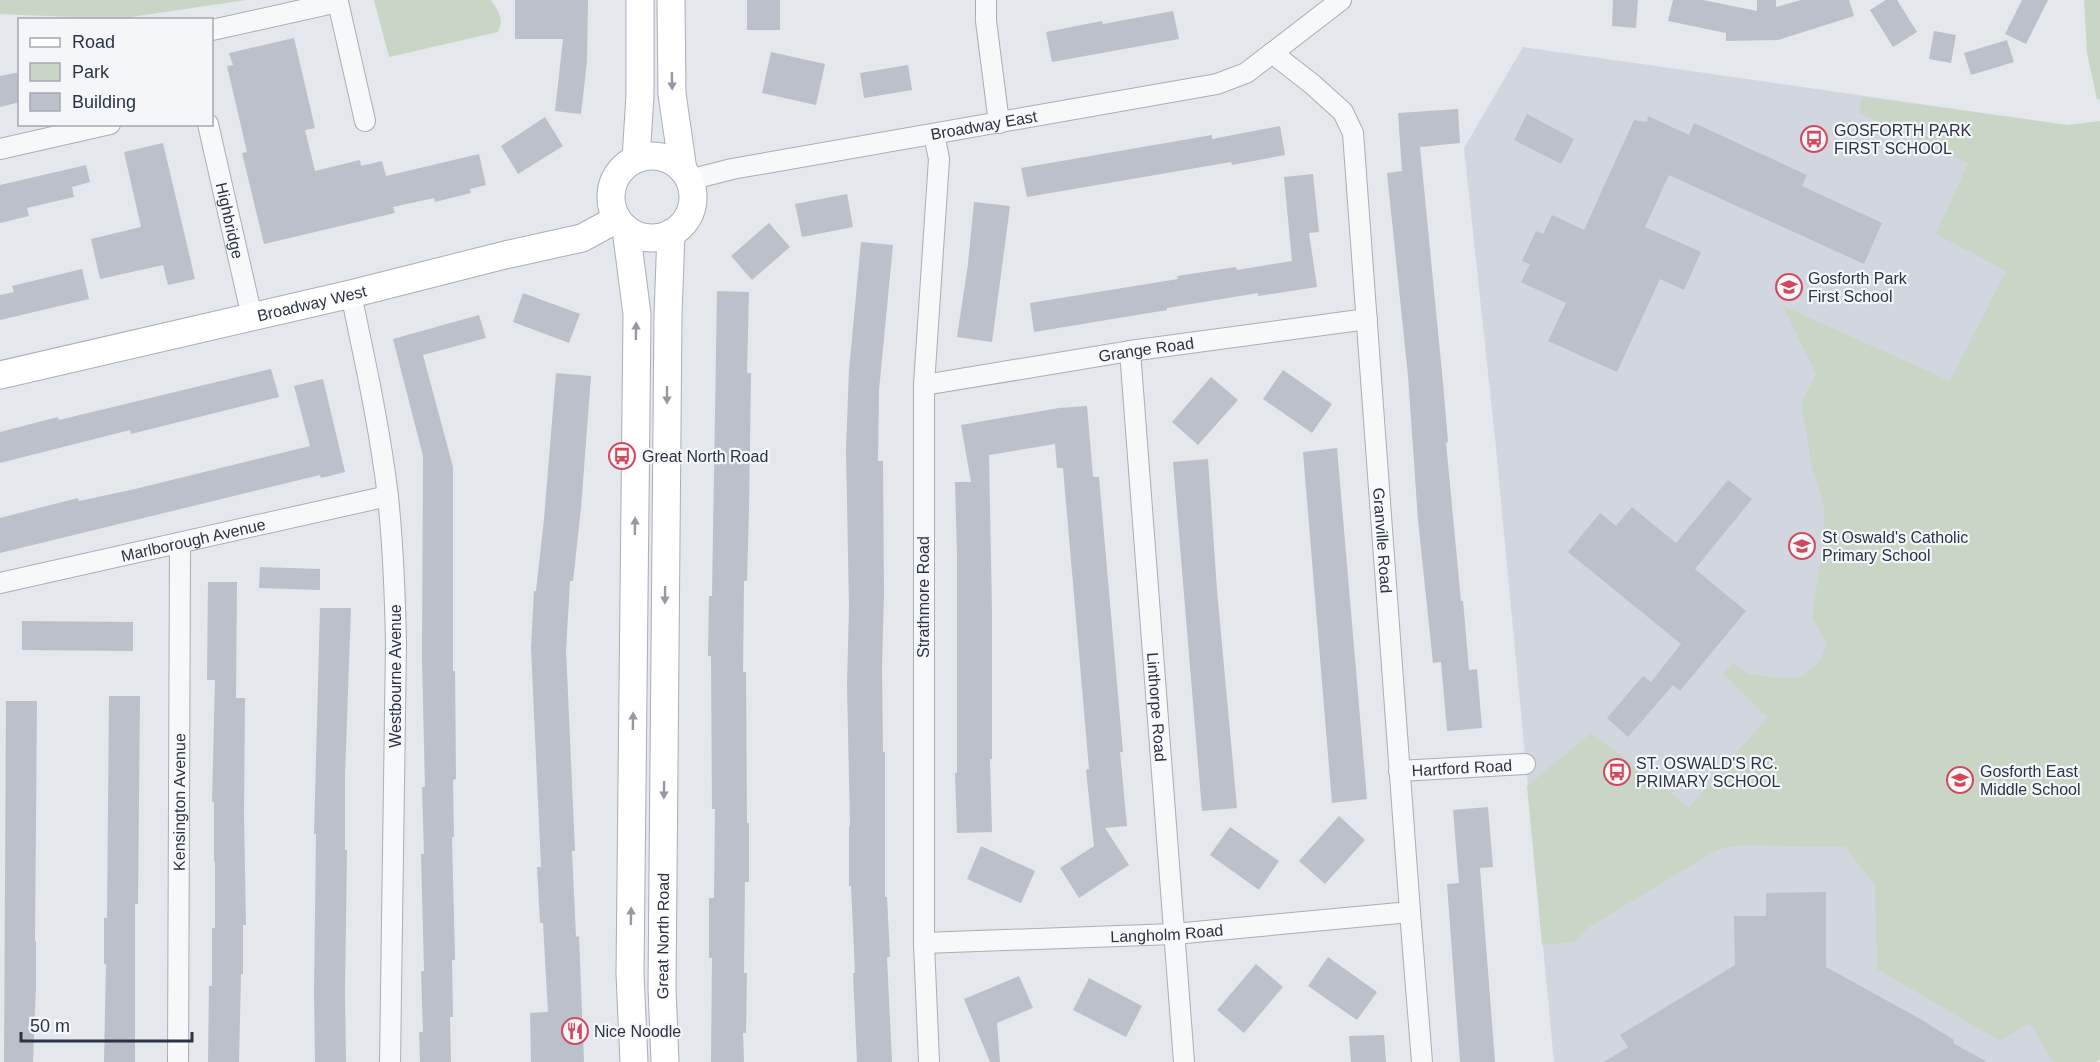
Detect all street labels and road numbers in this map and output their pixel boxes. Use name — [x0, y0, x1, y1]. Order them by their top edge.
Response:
street label: Broadway East — [929, 108, 1039, 143]
street label: Highbridge — [213, 181, 246, 260]
street label: Broadway West — [256, 282, 369, 324]
street label: Grange Road — [1097, 334, 1195, 365]
street label: Granville Road — [1370, 487, 1395, 594]
street label: Marlborough Avenue — [120, 516, 267, 565]
street label: Strathmore Road — [915, 536, 932, 658]
street label: Westbourne Avenue — [387, 604, 404, 748]
street label: Linthorpe Road — [1144, 652, 1169, 762]
street label: Kensington Avenue — [171, 733, 188, 871]
street label: Hartford Road — [1411, 757, 1513, 779]
street label: Great North Road — [654, 873, 672, 1000]
street label: Langholm Road — [1110, 921, 1224, 945]

